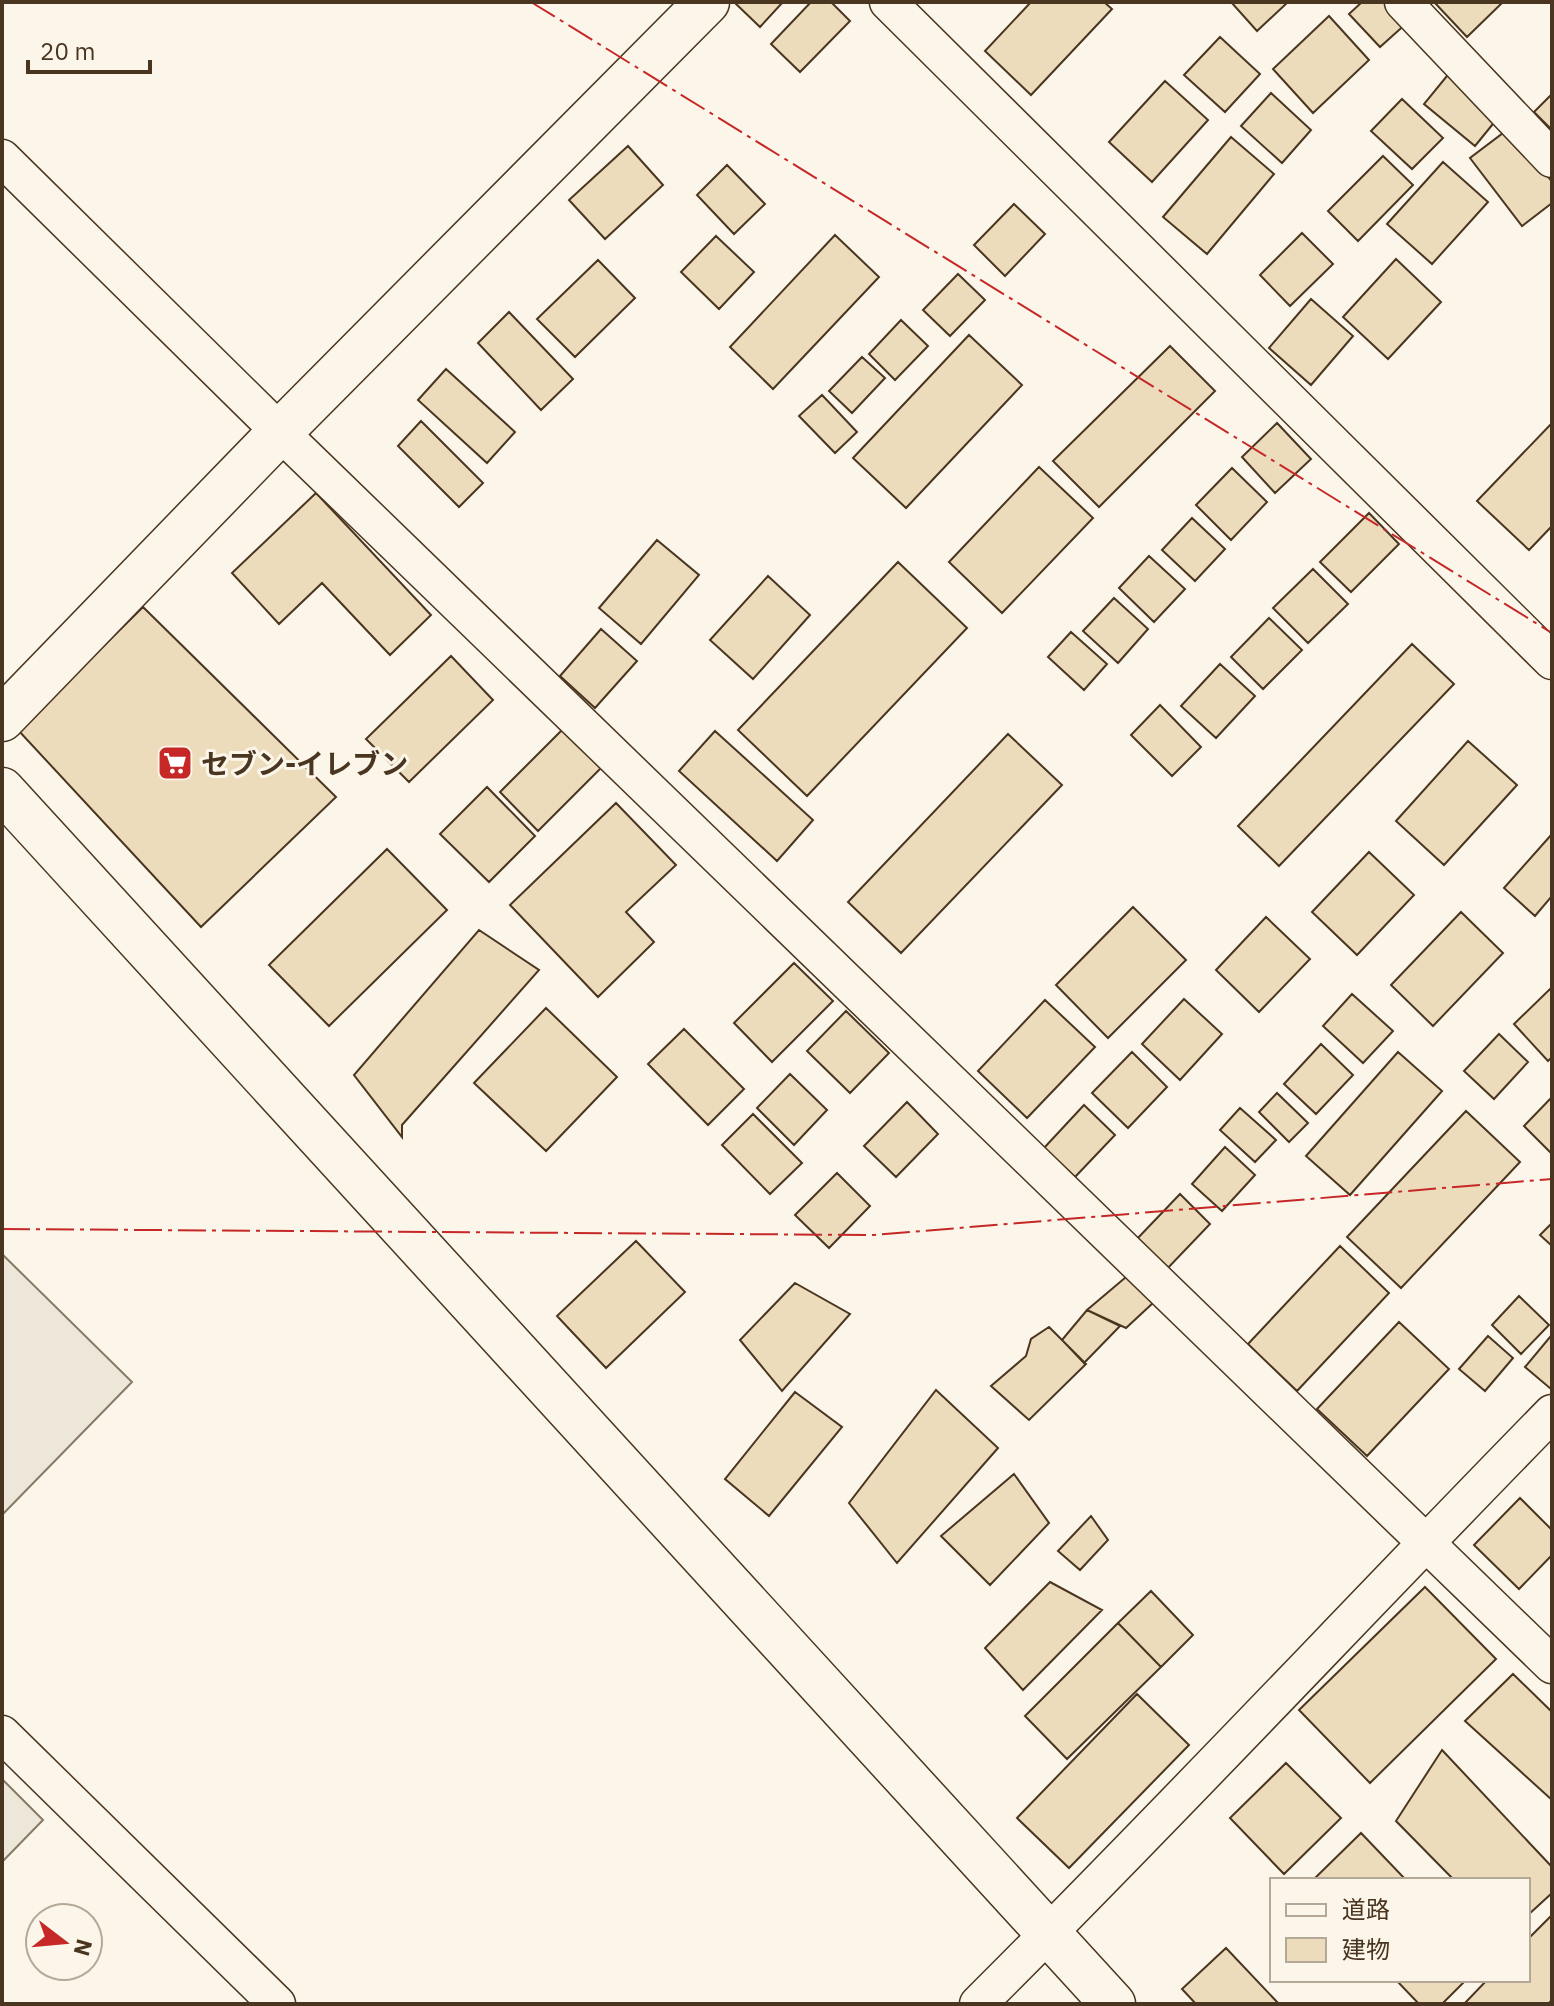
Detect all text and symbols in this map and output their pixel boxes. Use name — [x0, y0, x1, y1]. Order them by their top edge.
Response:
scale bar — [28, 24, 150, 74]
text: 20 m — [40, 35, 95, 67]
supermarket icon: セブン-イレブン — [156, 744, 194, 782]
place label: セブン-イレブン — [201, 745, 408, 782]
legend — [1270, 1878, 1530, 1982]
text: 道路 — [1342, 1893, 1390, 1925]
north arrow — [24, 1902, 104, 1982]
text: 建物 — [1342, 1933, 1390, 1965]
text: N — [68, 1936, 100, 1959]

